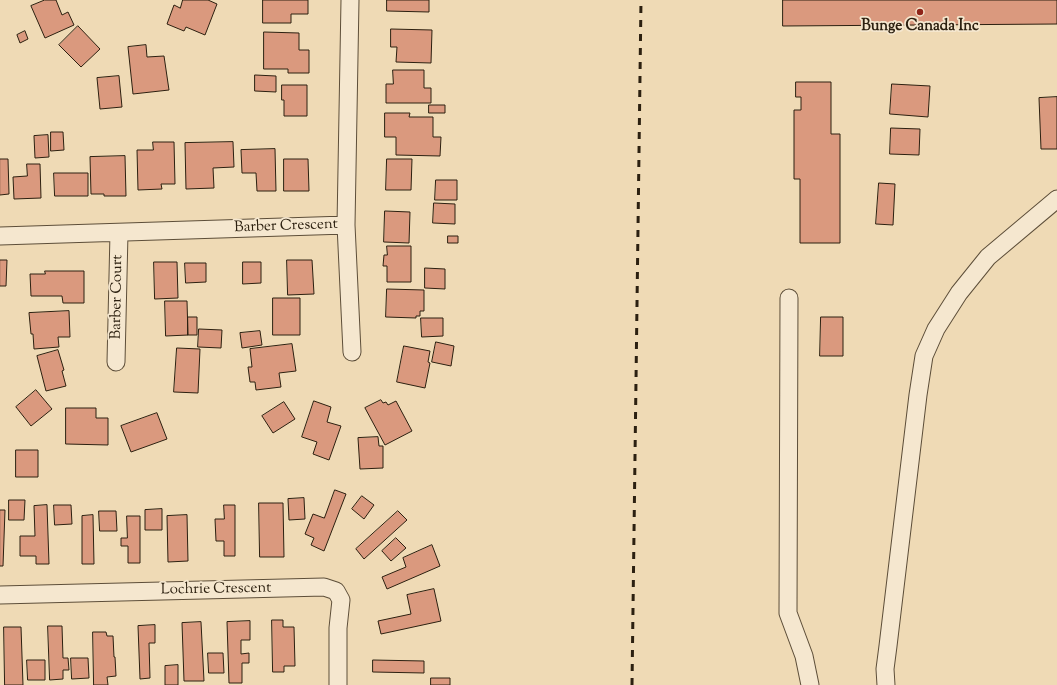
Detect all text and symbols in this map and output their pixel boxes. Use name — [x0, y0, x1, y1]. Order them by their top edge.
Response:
marker: Bunge Canada Inc — [915, 7, 925, 17]
place label: Bunge Canada Inc — [861, 18, 979, 36]
street label: Barber Crescent — [234, 216, 338, 238]
street label: Barber Court — [108, 254, 128, 340]
street label: Lochrie Crescent — [161, 580, 271, 600]

